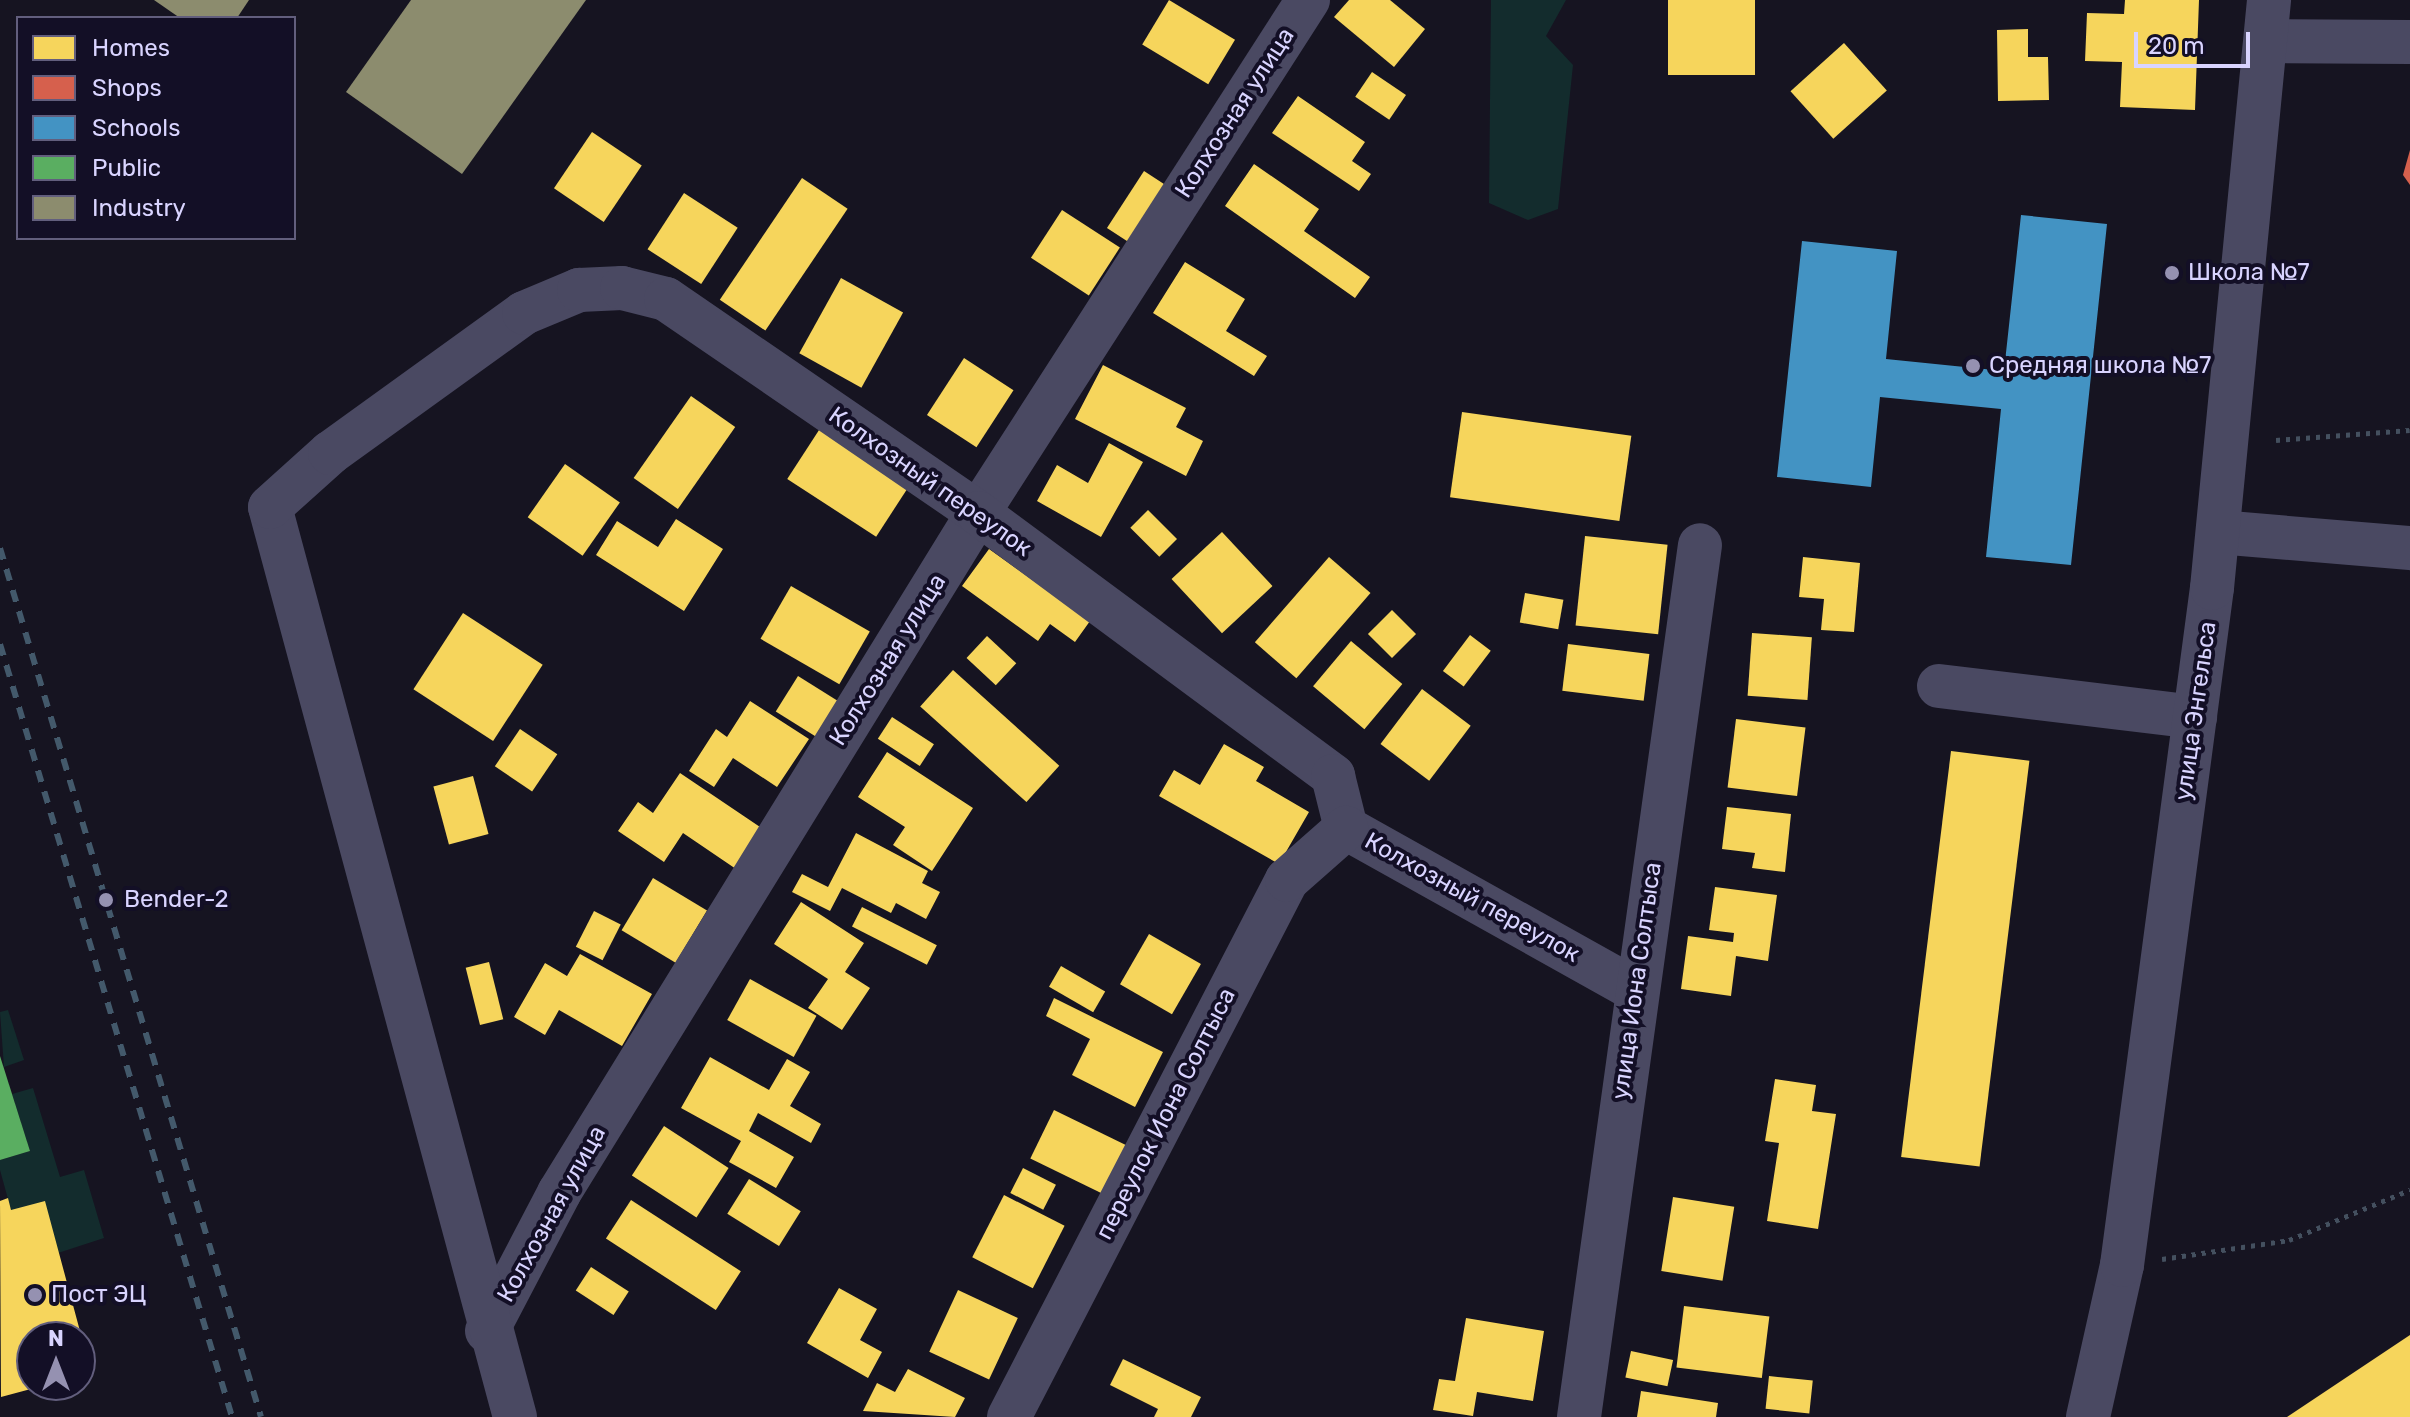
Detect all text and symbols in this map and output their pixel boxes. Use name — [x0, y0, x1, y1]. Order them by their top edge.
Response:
legend — [16, 16, 296, 240]
scale bar — [2138, 16, 2254, 66]
street label: Колхозная улица — [1169, 23, 1301, 203]
text: 20 m — [2148, 32, 2205, 60]
text: Homes — [92, 34, 170, 62]
text: Shops — [92, 74, 162, 102]
text: Schools — [92, 114, 180, 142]
text: Public — [92, 154, 161, 182]
text: Industry — [92, 194, 186, 222]
place label: Школа №7 — [2188, 259, 2310, 287]
marker: Школа №7 — [2163, 264, 2181, 282]
place label: Средняя школа №7 — [1989, 352, 2211, 380]
marker: Средняя школа №7 — [1964, 357, 1982, 375]
street label: Колхозный переулок — [823, 401, 1037, 563]
street label: Колхозная улица — [824, 569, 952, 751]
street label: улица Энгельса — [2169, 620, 2223, 802]
street label: Колхозный переулок — [1360, 827, 1584, 969]
street label: улица Иона Солтыса — [1606, 860, 1668, 1102]
place label: Bender-2 — [124, 886, 229, 914]
marker: Bender-2 — [95, 889, 117, 911]
street label: переулок Иона Солтыса — [1090, 983, 1242, 1245]
street label: Колхозная улица — [492, 1121, 612, 1307]
place label: Пост ЭЦ — [51, 1281, 146, 1309]
marker: Пост ЭЦ — [26, 1286, 44, 1304]
north arrow — [16, 1321, 96, 1401]
text: N — [48, 1325, 64, 1352]

